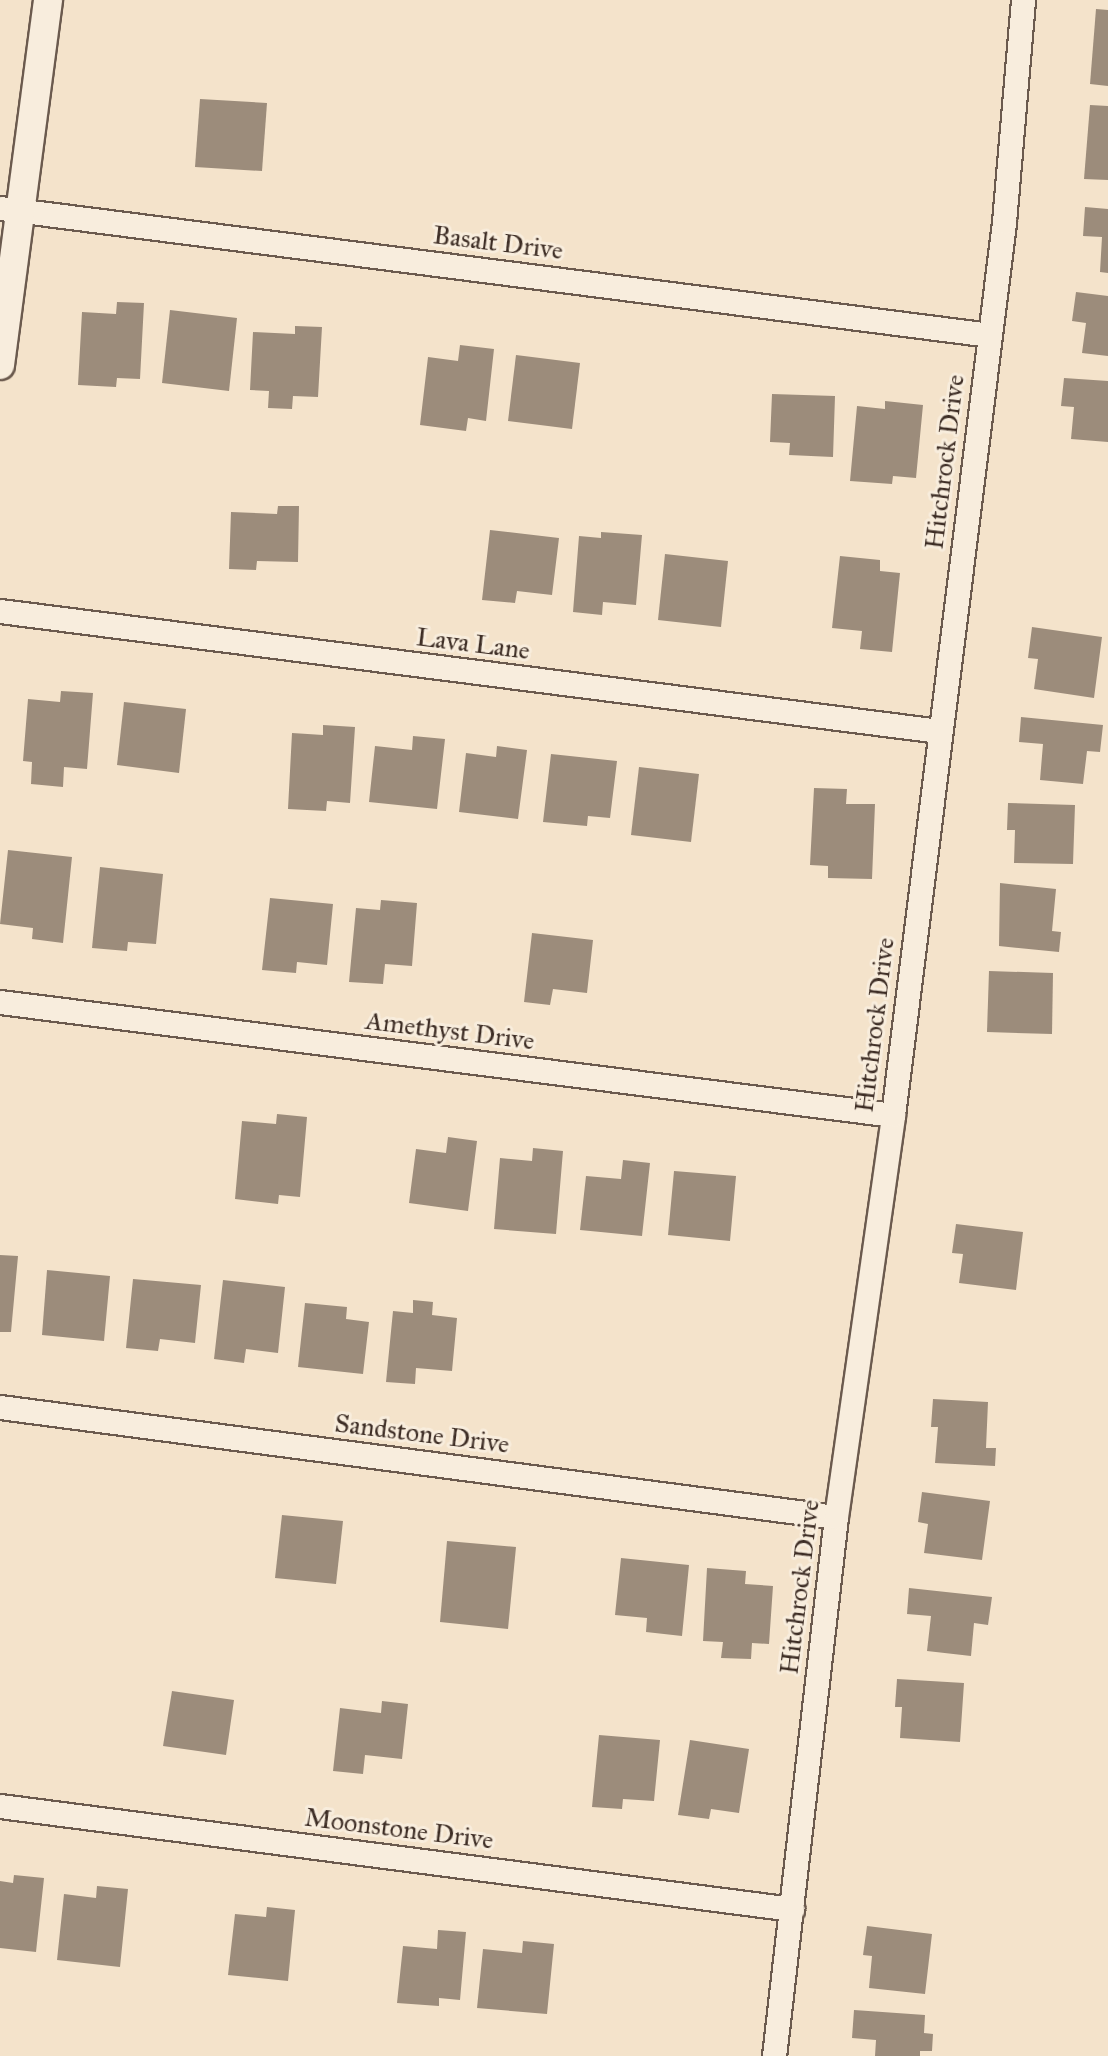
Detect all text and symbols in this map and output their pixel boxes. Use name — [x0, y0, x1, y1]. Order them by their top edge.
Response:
street label: Basalt Drive — [431, 220, 565, 266]
street label: Hitchrock Drive — [919, 373, 971, 551]
street label: Lava Lane — [415, 622, 531, 666]
street label: Hitchrock Drive — [849, 936, 901, 1114]
street label: Amethyst Drive — [364, 1005, 536, 1057]
street label: Sandstone Drive — [333, 1408, 511, 1460]
street label: Hitchrock Drive — [774, 1498, 826, 1676]
street label: Moonstone Drive — [303, 1802, 495, 1856]

